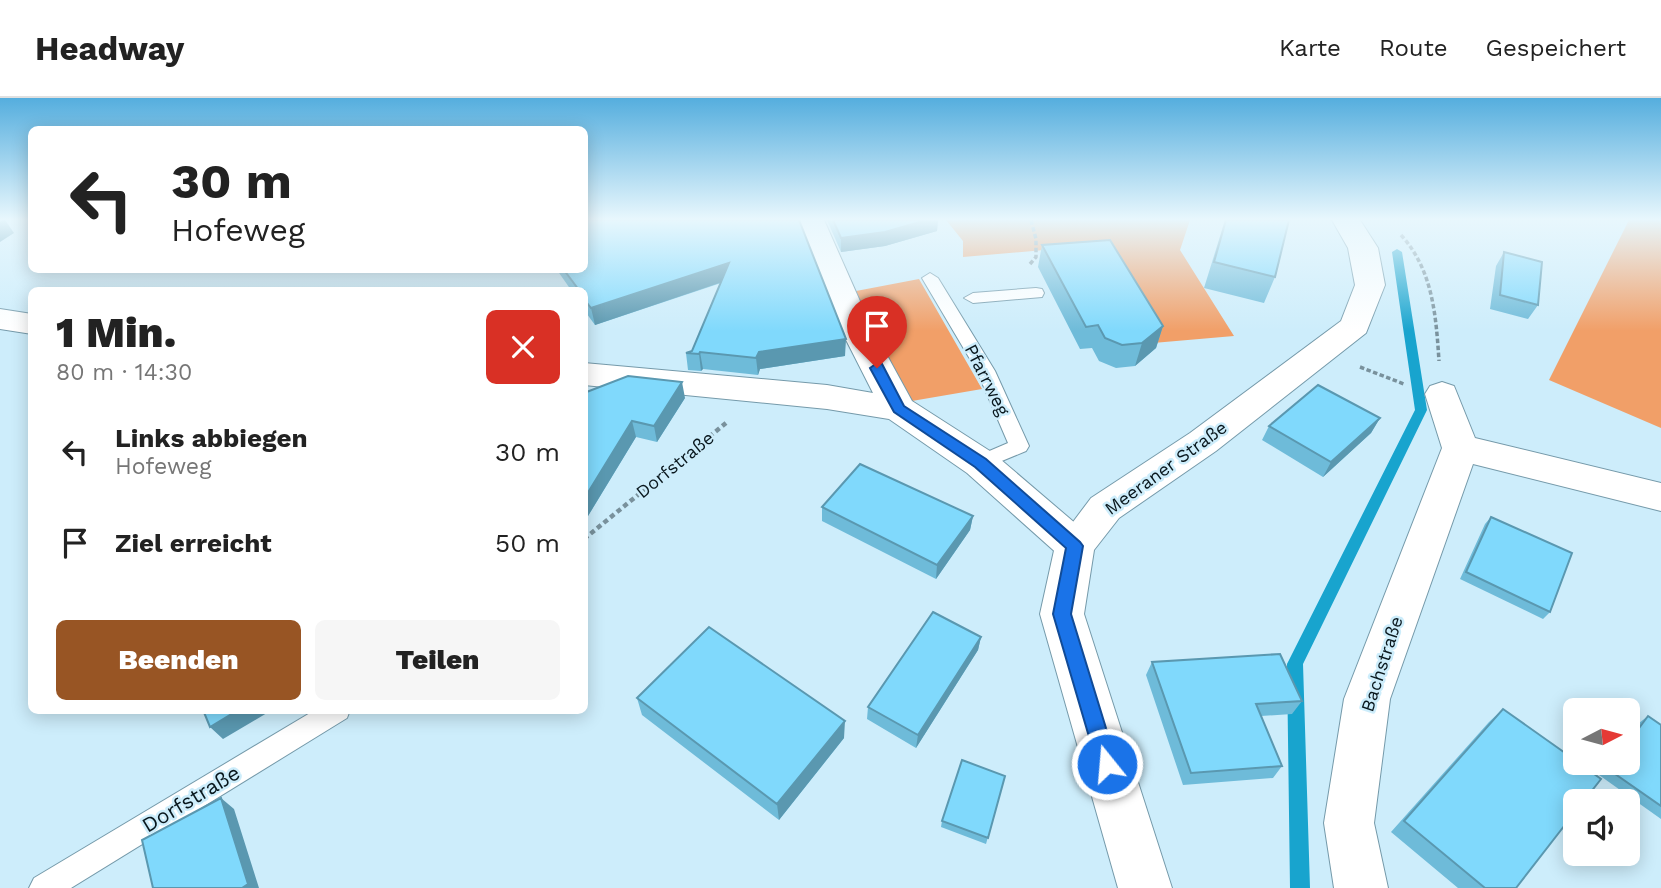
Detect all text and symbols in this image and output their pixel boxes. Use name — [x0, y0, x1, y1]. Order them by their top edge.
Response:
text: Headway — [35, 29, 184, 68]
text: Karte — [1279, 34, 1341, 62]
text: Route — [1379, 34, 1448, 62]
text: Gespeichert — [1486, 34, 1626, 62]
text: 30 m — [171, 152, 292, 210]
icon: left — [56, 154, 147, 245]
text: Hofeweg — [171, 211, 305, 249]
pin — [847, 296, 907, 368]
icon: arrive — [858, 307, 896, 345]
text: 1 Min. — [56, 308, 176, 357]
button: close — [486, 310, 560, 384]
street label: Pfarrweg — [961, 341, 1014, 419]
text: 80 m · 14:30 — [56, 359, 192, 386]
street label: Meeraner Straße — [1101, 416, 1231, 519]
text: Links abbiegen — [115, 423, 308, 453]
street label: Dorfstraße — [632, 427, 718, 502]
icon: left — [56, 433, 94, 471]
text: 30 m — [495, 437, 560, 467]
text: Hofeweg — [115, 453, 211, 480]
icon: arrive — [56, 524, 94, 562]
text: Ziel erreicht — [115, 528, 272, 558]
text: 50 m — [495, 528, 560, 558]
street label: Bachstraße — [1356, 614, 1407, 714]
button: Beenden — [56, 620, 301, 700]
button: Teilen — [315, 620, 560, 700]
north arrow — [1563, 698, 1640, 775]
map controls — [1563, 698, 1640, 866]
position arrow — [1070, 727, 1144, 801]
street label: Dorfstraße — [137, 760, 244, 838]
button: sound — [1563, 789, 1640, 866]

